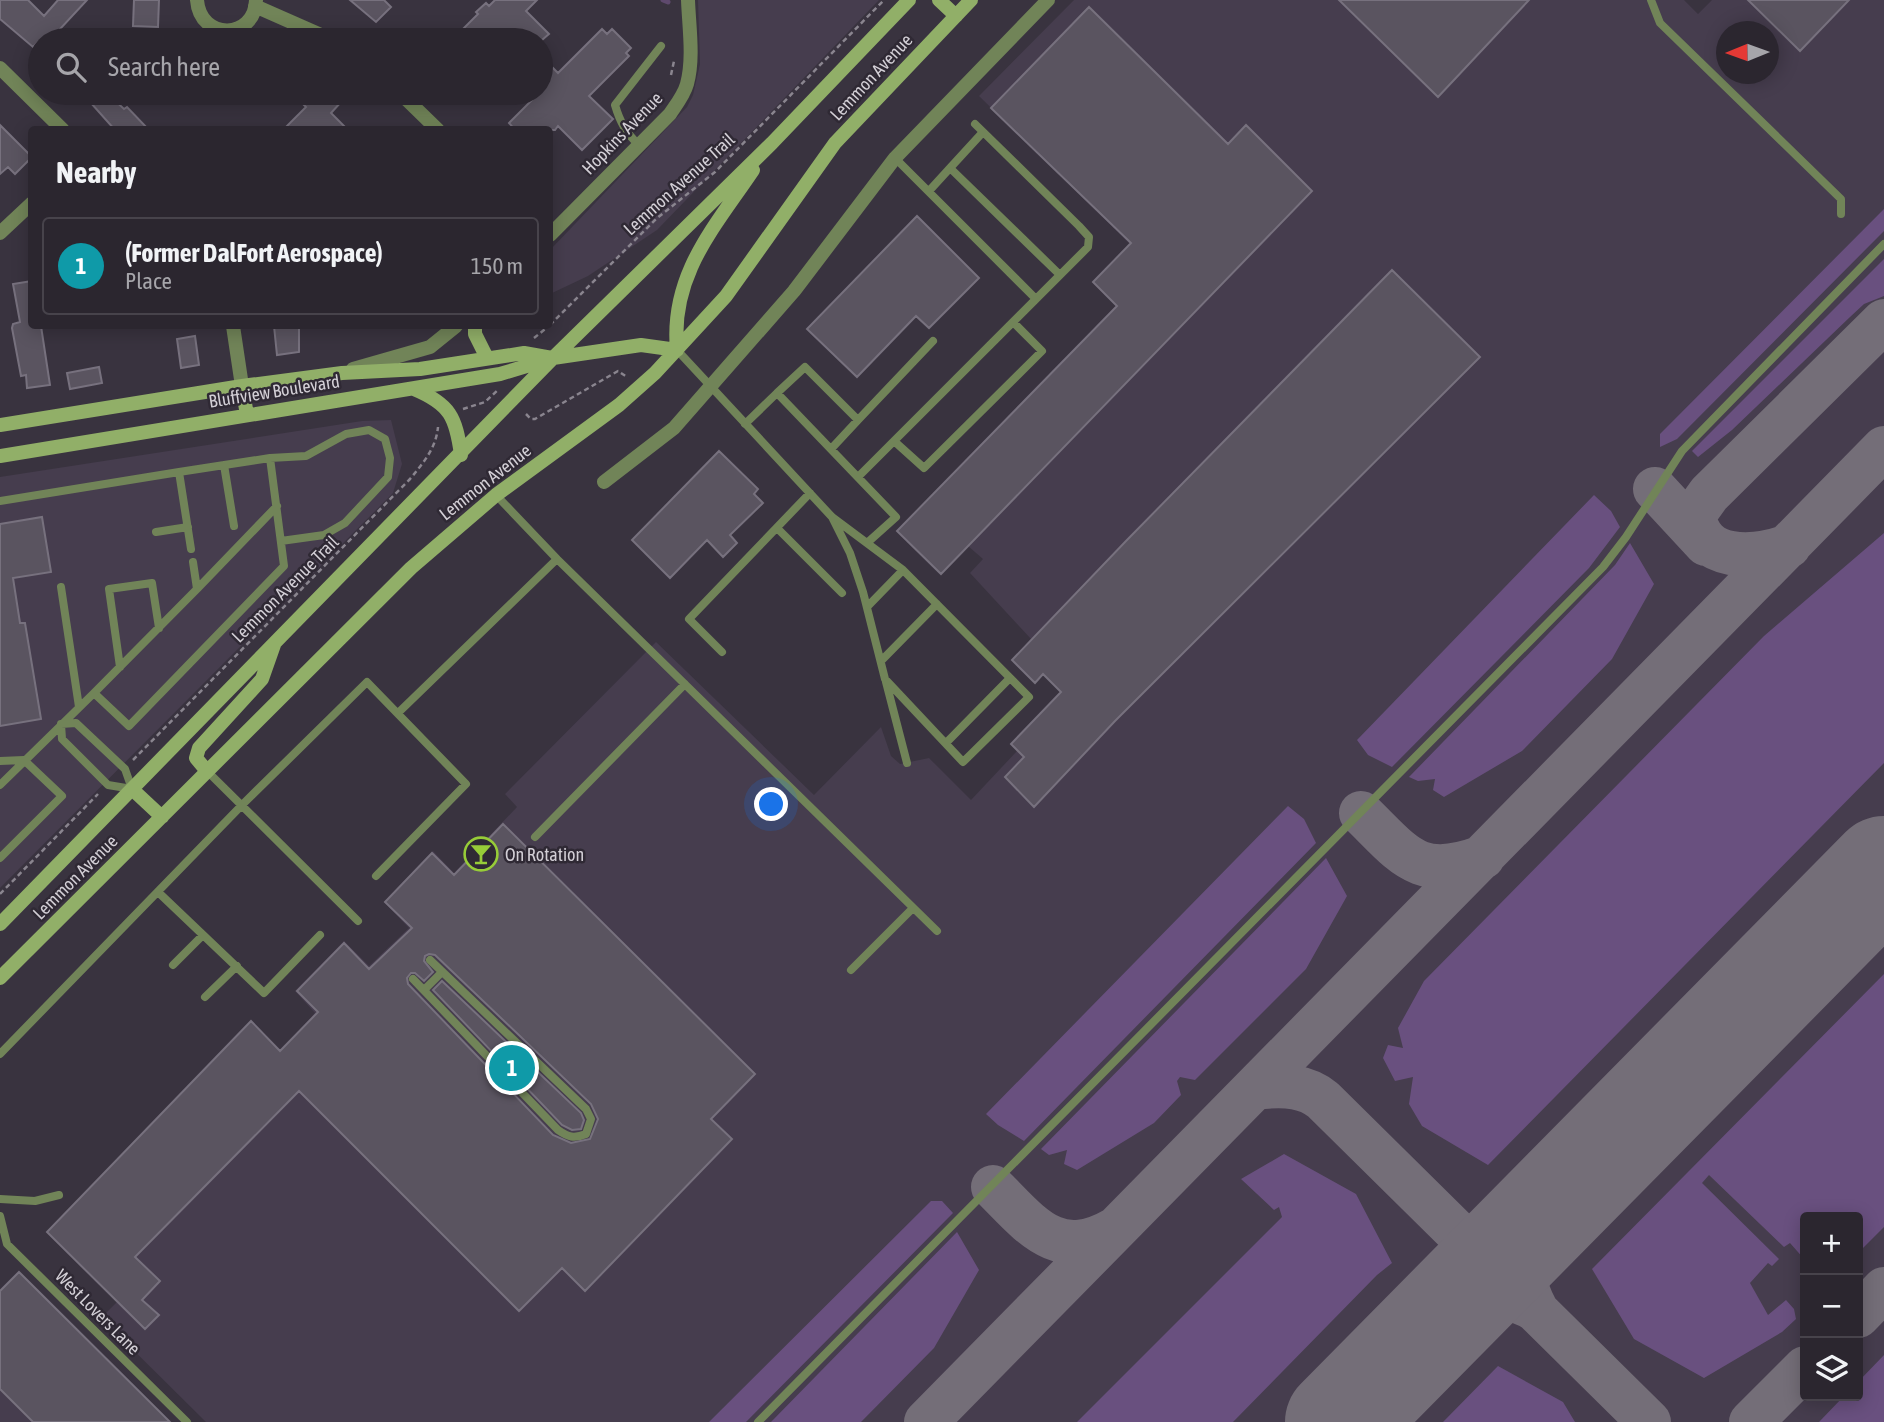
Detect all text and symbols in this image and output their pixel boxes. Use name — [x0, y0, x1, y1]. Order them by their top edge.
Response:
north arrow — [1716, 21, 1779, 84]
search box — [28, 28, 553, 105]
street label: Lemmon Avenue — [826, 29, 916, 125]
icon: search — [52, 48, 90, 86]
text: Search here — [108, 52, 220, 82]
street label: Hopkins Avenue — [578, 87, 666, 179]
street label: Lemmon Avenue Trail — [619, 129, 739, 239]
text: Nearby — [56, 155, 136, 189]
text: (Former DalFort Aerospace) — [125, 238, 383, 268]
text: 1 — [76, 253, 86, 279]
text: 150 m — [471, 253, 523, 279]
text: Place — [125, 268, 172, 294]
street label: Bluffview Boulevard — [207, 370, 341, 412]
street label: Lemmon Avenue — [435, 440, 535, 524]
street label: Lemmon Avenue Trail — [227, 531, 343, 647]
your location — [754, 787, 788, 821]
street label: Lemmon Avenue — [28, 830, 122, 924]
bar icon: On Rotation — [462, 835, 500, 873]
place label: On Rotation — [505, 844, 584, 865]
pin: 1 — [489, 1042, 535, 1094]
map controls — [1800, 1212, 1863, 1401]
button: + — [1800, 1212, 1863, 1275]
street label: West Lovers Lane — [51, 1265, 145, 1359]
button: − — [1800, 1275, 1863, 1338]
button: layers — [1800, 1338, 1863, 1401]

